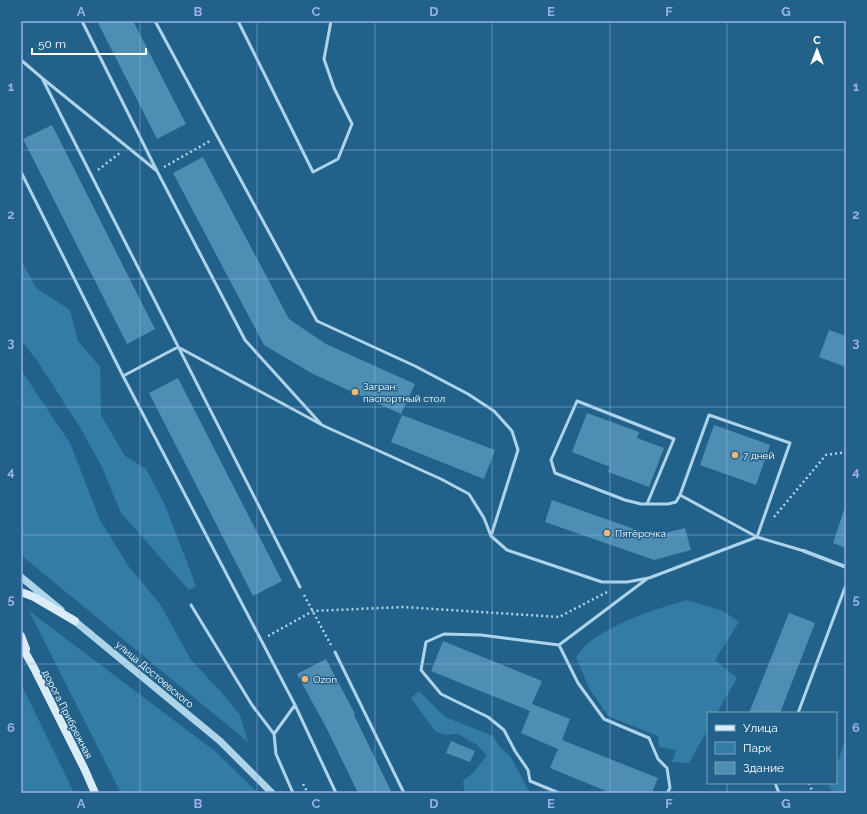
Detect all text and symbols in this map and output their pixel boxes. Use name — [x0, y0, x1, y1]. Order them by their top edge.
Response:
text: A — [77, 4, 86, 19]
text: B — [194, 4, 203, 19]
text: C — [312, 4, 321, 19]
text: D — [429, 4, 439, 19]
text: E — [547, 4, 555, 19]
text: F — [665, 4, 673, 19]
text: G — [781, 4, 791, 19]
scale bar — [32, 30, 146, 56]
north arrow — [797, 30, 837, 70]
text: С — [813, 34, 821, 47]
text: 50 m — [38, 37, 66, 51]
text: 1 — [8, 79, 15, 94]
text: 1 — [853, 79, 860, 94]
text: 2 — [7, 207, 15, 222]
text: 2 — [852, 207, 860, 222]
text: 3 — [7, 335, 15, 350]
text: 3 — [852, 335, 860, 350]
place label: Загран. паспортный стол — [363, 381, 445, 404]
marker: Загран. паспортный стол — [350, 387, 360, 397]
marker: 7 дней — [730, 450, 740, 460]
place label: 7 дней — [743, 450, 774, 461]
text: 4 — [7, 464, 15, 479]
text: 4 — [852, 464, 860, 479]
marker: Пятёрочка — [602, 528, 612, 538]
place label: Пятёрочка — [615, 528, 666, 539]
text: 5 — [7, 592, 15, 607]
text: 5 — [852, 592, 860, 607]
street label: улица Достоевского — [114, 639, 196, 710]
street label: дорога Прибрежная — [40, 668, 95, 760]
marker: Ozon — [300, 674, 310, 684]
place label: Ozon — [313, 674, 337, 685]
legend — [707, 712, 837, 784]
text: 6 — [7, 720, 15, 735]
text: 6 — [852, 720, 860, 735]
text: Улица — [743, 721, 778, 735]
text: Парк — [743, 741, 772, 755]
text: Здание — [743, 761, 784, 775]
text: A — [77, 796, 86, 811]
text: B — [194, 796, 203, 811]
text: C — [312, 796, 321, 811]
text: D — [429, 796, 439, 811]
text: E — [547, 796, 555, 811]
text: F — [665, 796, 673, 811]
text: G — [781, 796, 791, 811]

